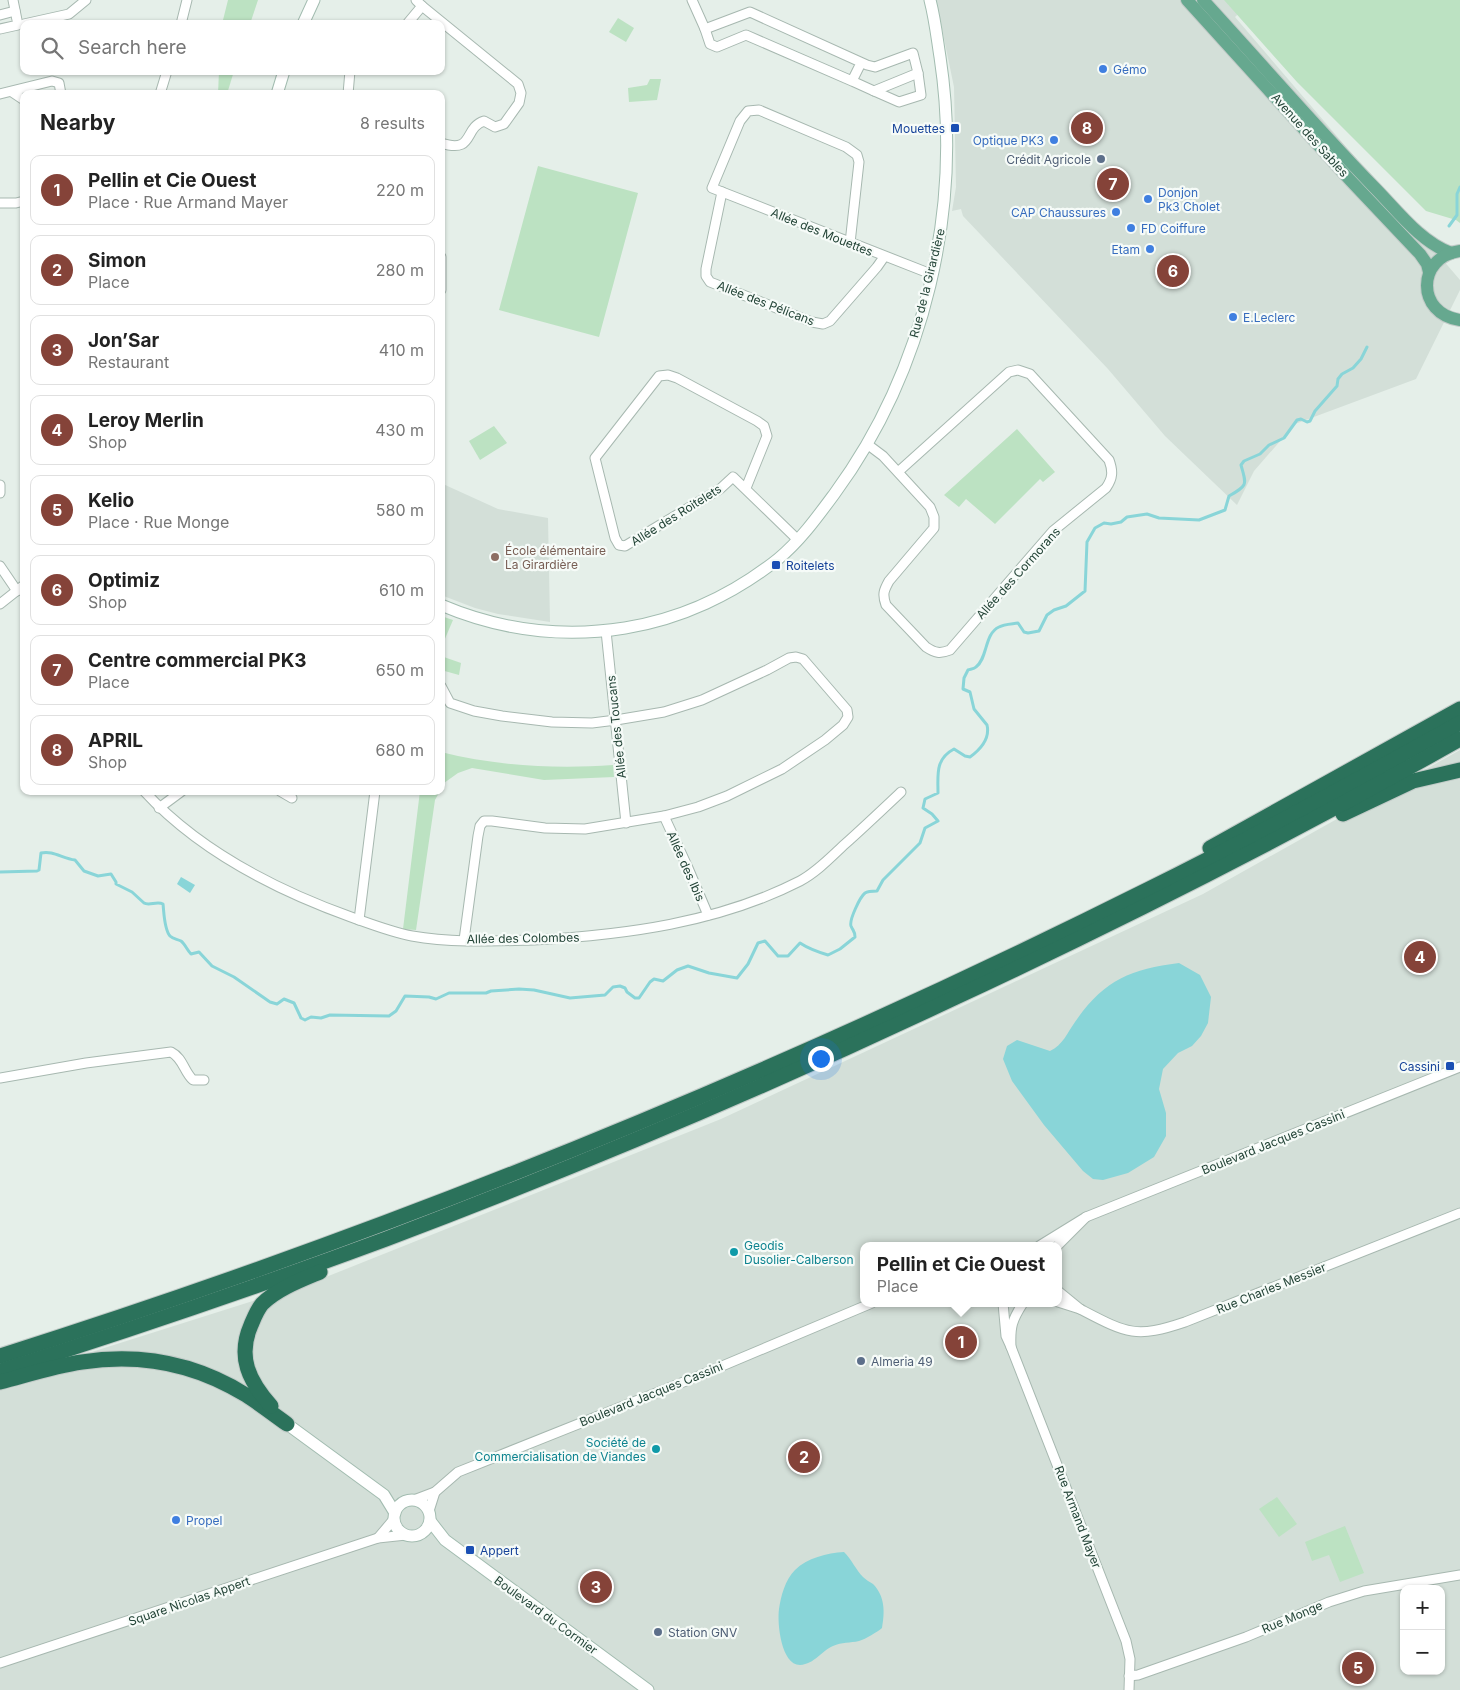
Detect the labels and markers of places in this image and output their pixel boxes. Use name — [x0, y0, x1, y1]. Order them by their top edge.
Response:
place label: Gémo — [1113, 62, 1147, 77]
marker: Gémo — [1097, 63, 1109, 75]
pin: 8 — [1071, 109, 1103, 147]
place label: Mouettes — [892, 121, 945, 136]
marker: Mouettes — [949, 122, 961, 134]
place label: Optique PK3 — [973, 133, 1044, 148]
marker: Optique PK3 — [1048, 134, 1060, 146]
place label: Crédit Agricole — [1006, 152, 1091, 167]
marker: Crédit Agricole — [1095, 153, 1107, 165]
pin: 7 — [1097, 165, 1129, 203]
place label: Donjon Pk3 Cholet — [1158, 185, 1220, 214]
marker: Donjon Pk3 Cholet — [1142, 193, 1154, 205]
place label: CAP Chaussures — [1011, 205, 1106, 220]
marker: CAP Chaussures — [1110, 206, 1122, 218]
place label: FD Coiffure — [1141, 221, 1206, 236]
marker: FD Coiffure — [1125, 222, 1137, 234]
place label: Etam — [1112, 242, 1140, 257]
marker: Etam — [1144, 243, 1156, 255]
pin: 6 — [1157, 252, 1189, 290]
place label: E.Leclerc — [1243, 310, 1296, 325]
marker: E.Leclerc — [1227, 311, 1239, 323]
place label: École élémentaire La Girardière — [505, 543, 606, 572]
marker: École élémentaire La Girardière — [489, 551, 501, 563]
place label: Roitelets — [786, 558, 835, 573]
marker: Roitelets — [770, 559, 782, 571]
pin: 4 — [1404, 938, 1436, 976]
place label: Cassini — [1399, 1059, 1440, 1074]
marker: Cassini — [1444, 1060, 1456, 1072]
place label: Geodis Dusolier-Calberson — [744, 1238, 854, 1267]
marker: Geodis Dusolier-Calberson — [728, 1246, 740, 1258]
pin: 1 — [945, 1323, 977, 1361]
place label: Almeria 49 — [871, 1354, 933, 1369]
marker: Almeria 49 — [855, 1355, 867, 1367]
place label: Société de Commercialisation de Viandes — [474, 1435, 646, 1464]
pin: 2 — [788, 1438, 820, 1476]
marker: Société de Commercialisation de Viandes — [650, 1443, 662, 1455]
place label: Propel — [186, 1513, 222, 1528]
marker: Propel — [170, 1514, 182, 1526]
place label: Appert — [480, 1543, 519, 1558]
marker: Appert — [464, 1544, 476, 1556]
pin: 3 — [580, 1568, 612, 1606]
place label: Station GNV — [668, 1625, 737, 1640]
marker: Station GNV — [652, 1626, 664, 1638]
pin: 5 — [1342, 1649, 1374, 1687]

